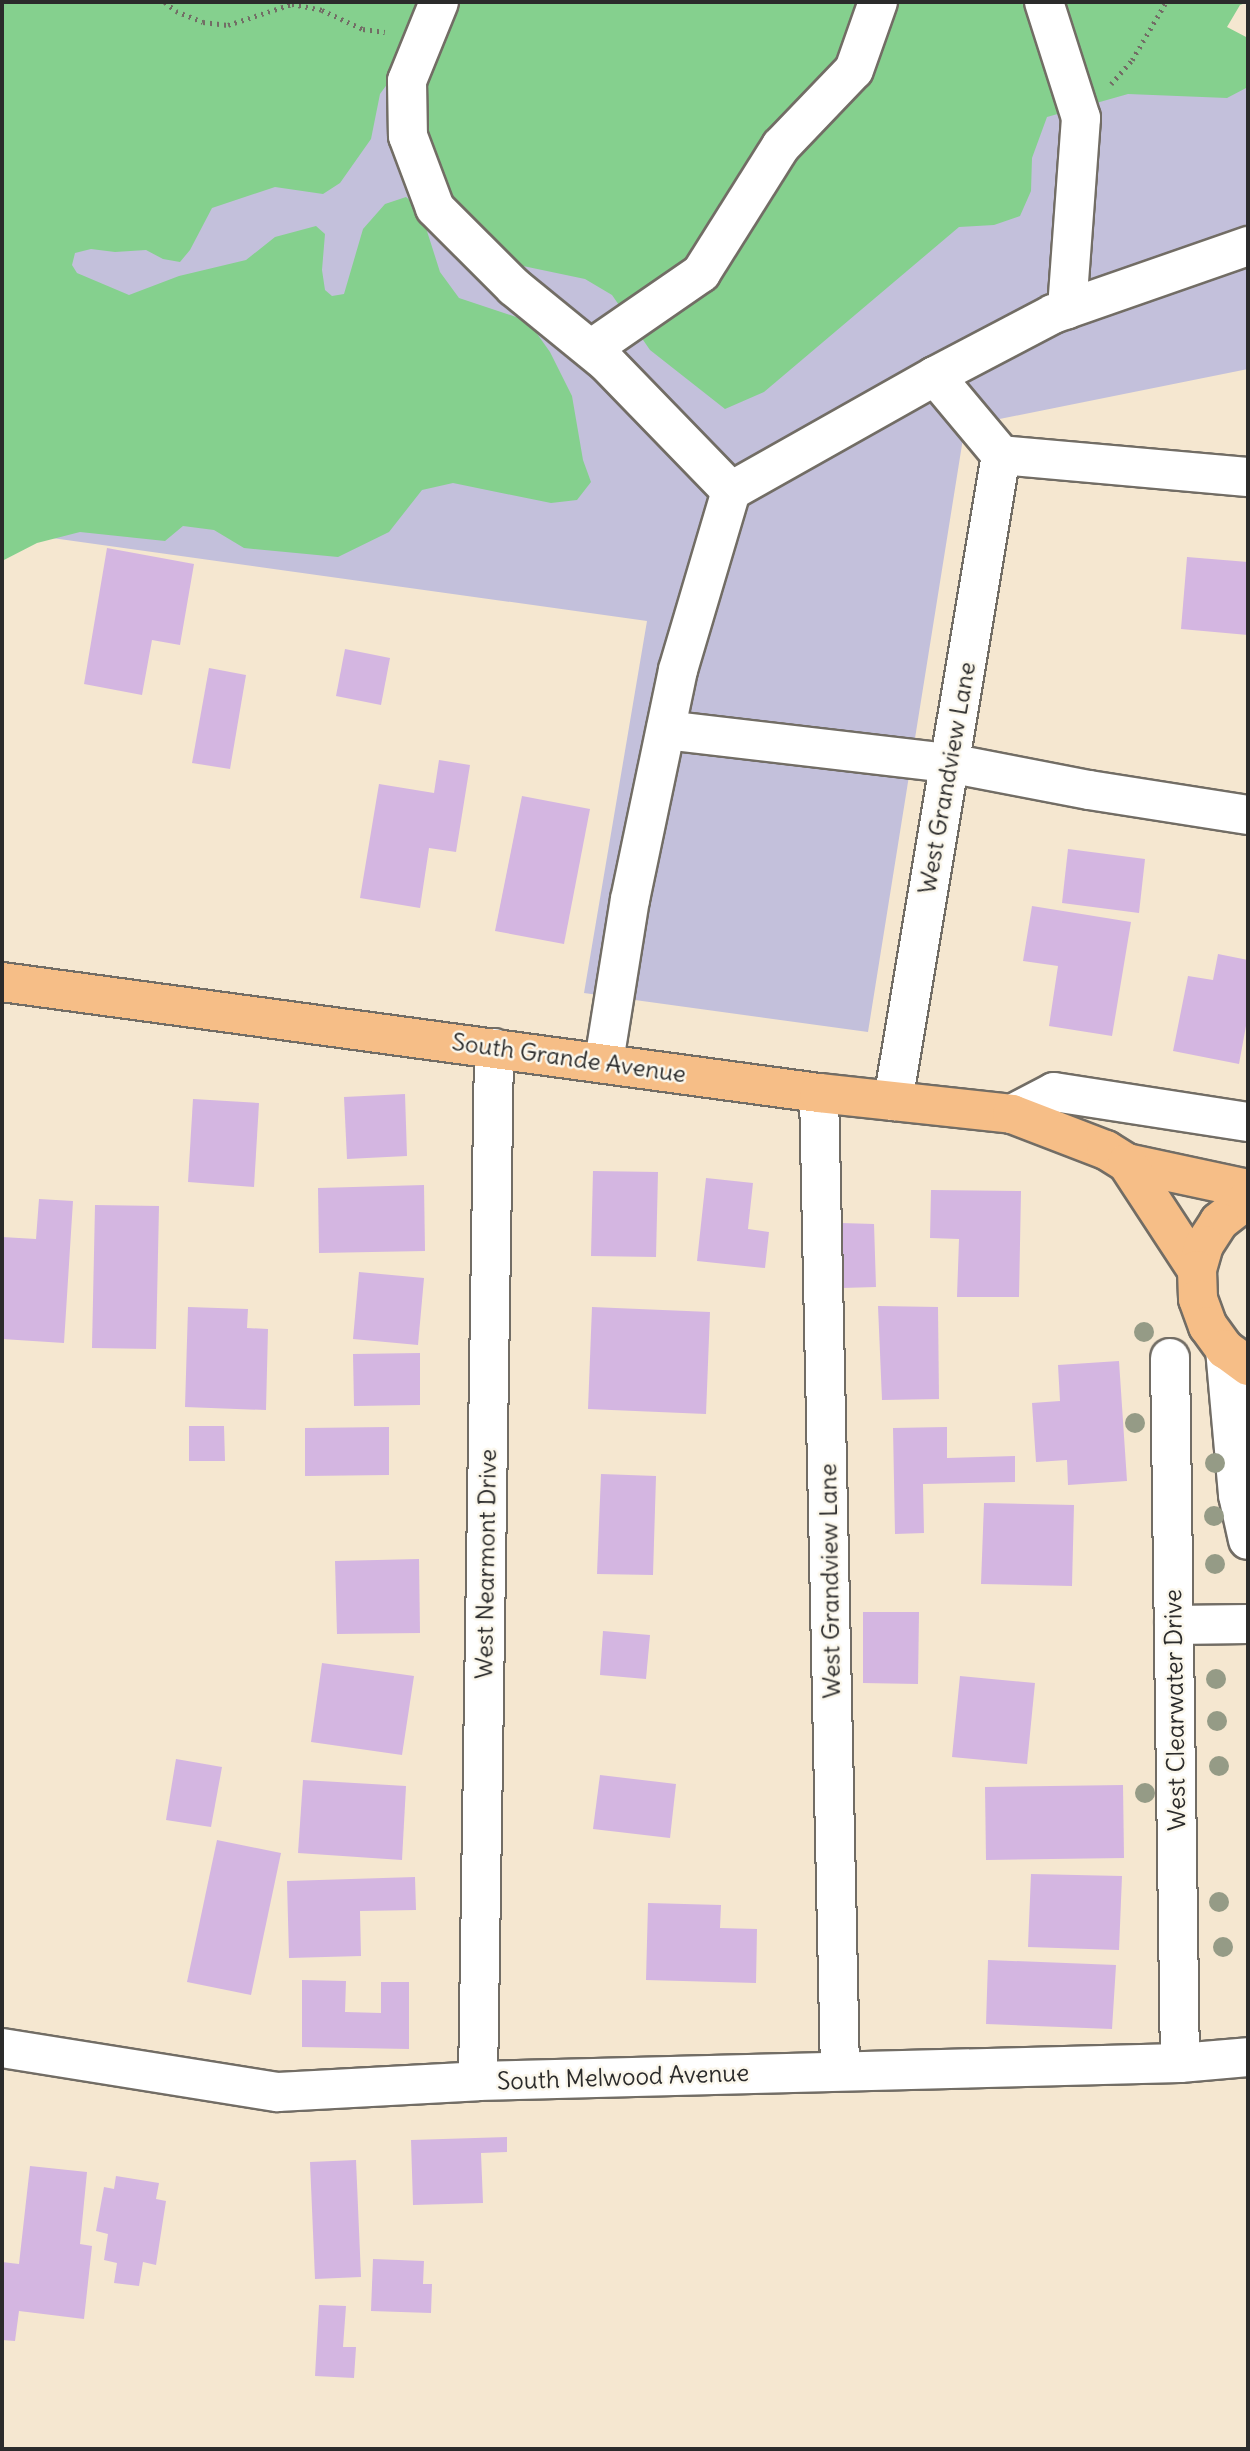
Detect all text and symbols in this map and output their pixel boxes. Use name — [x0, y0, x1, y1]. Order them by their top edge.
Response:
street label: West Grandview Lane — [912, 660, 982, 896]
street label: South Grande Avenue — [450, 1027, 688, 1089]
street label: West Nearmont Drive — [470, 1449, 502, 1679]
street label: West Grandview Lane — [814, 1463, 846, 1699]
street label: West Clearwater Drive — [1158, 1589, 1192, 1831]
street label: South Melwood Avenue — [496, 2058, 750, 2096]

